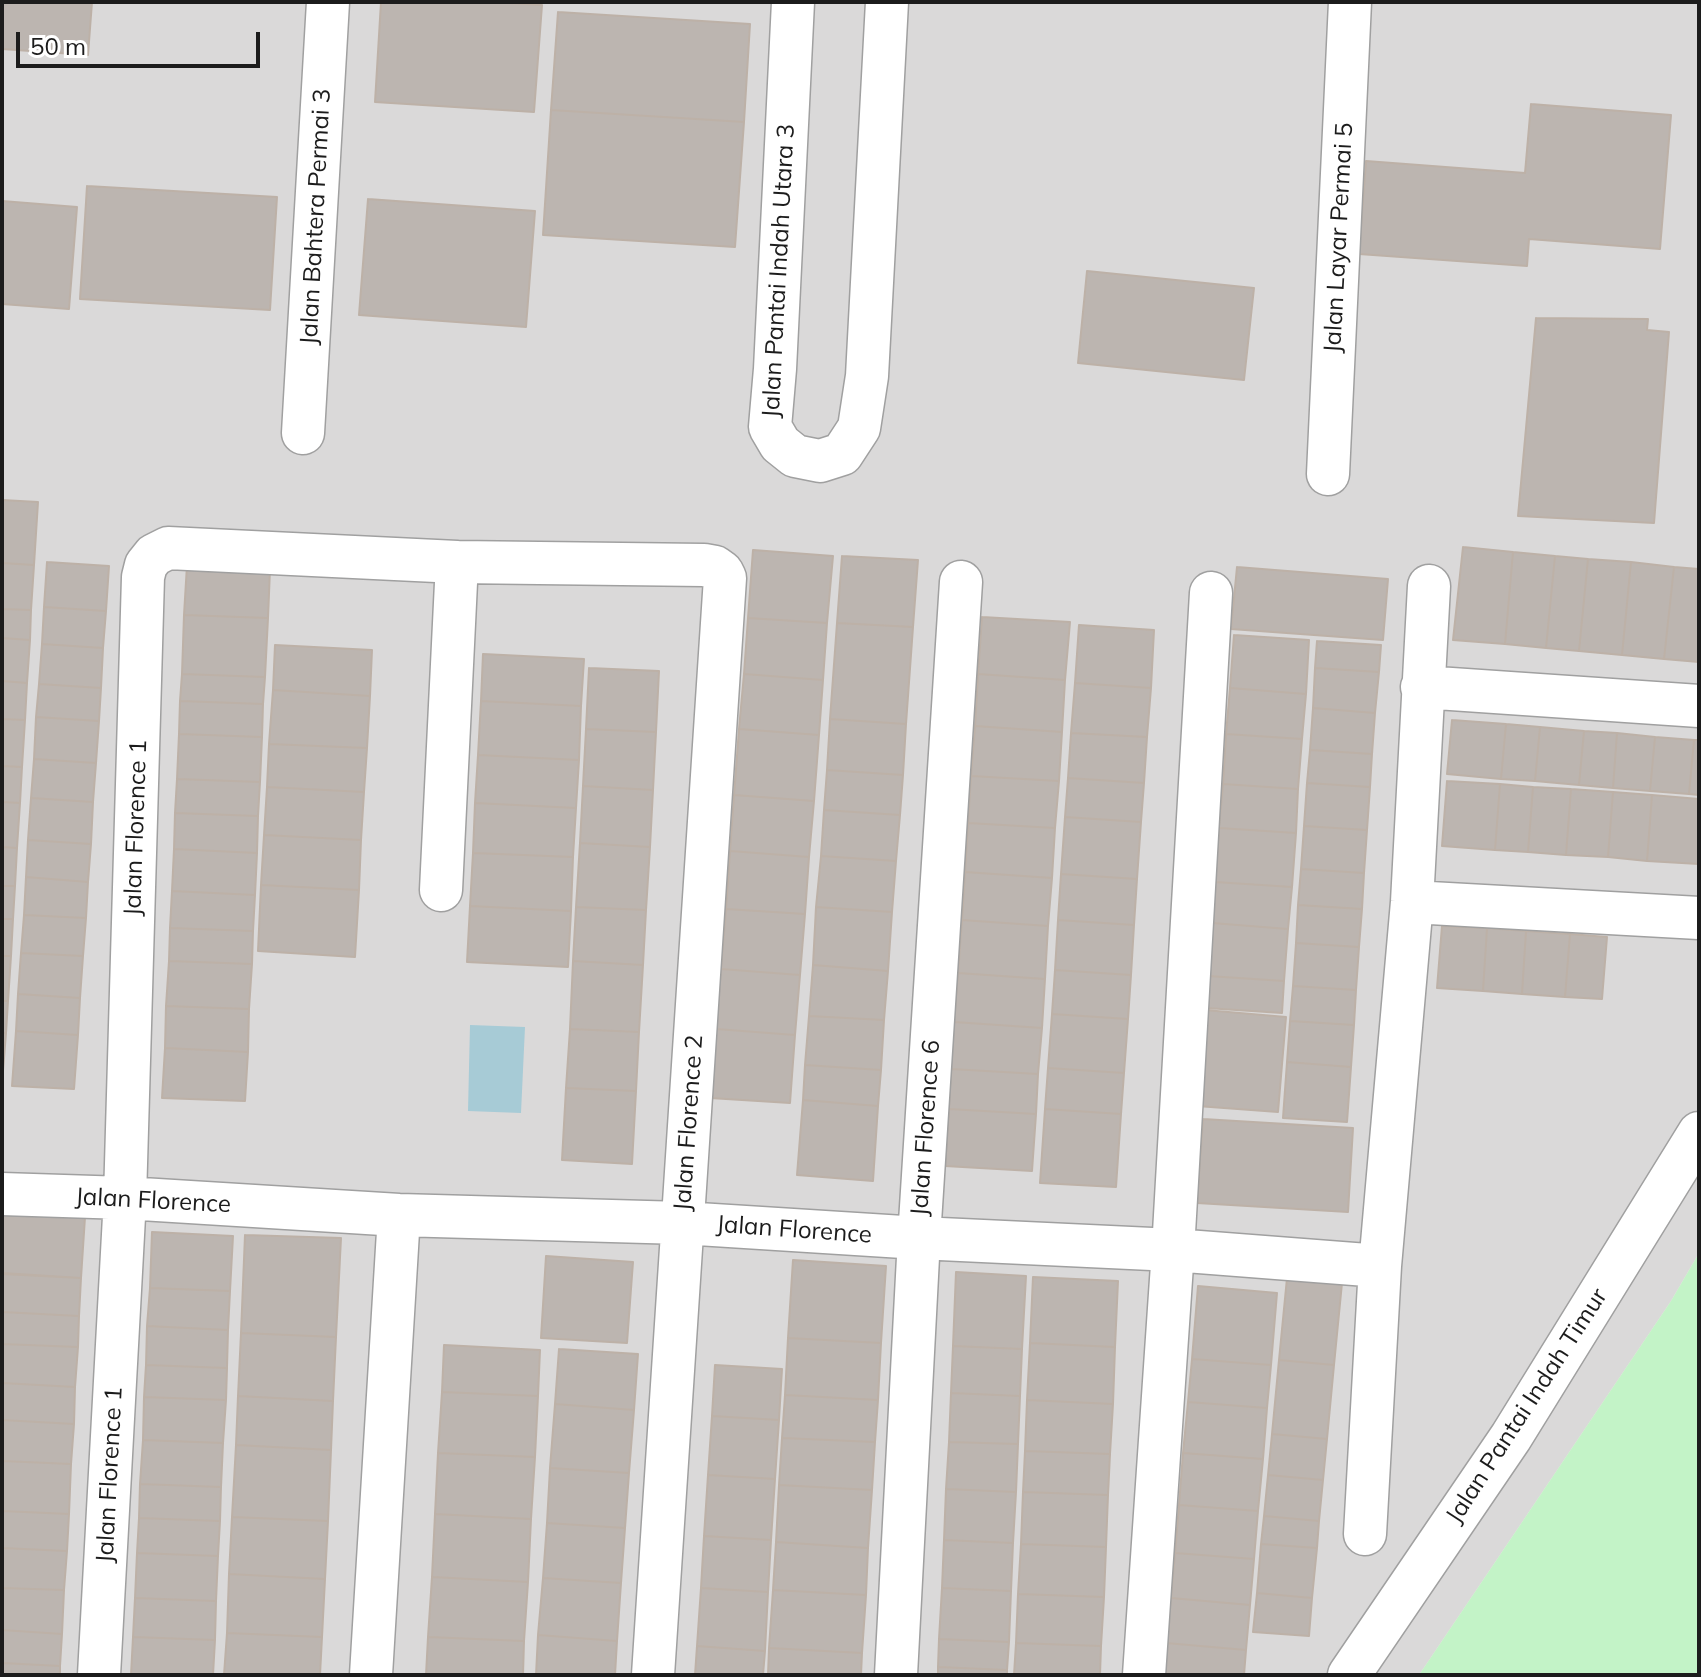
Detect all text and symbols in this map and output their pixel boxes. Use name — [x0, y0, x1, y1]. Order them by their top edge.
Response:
scale bar — [20, 16, 264, 66]
text: 50 m — [30, 31, 86, 61]
street label: Jalan Bahtera Permai 3 — [295, 88, 337, 346]
street label: Jalan Layar Permai 5 — [1319, 122, 1359, 354]
street label: Jalan Pantai Indah Utara 3 — [757, 123, 801, 419]
street label: Jalan Florence 1 — [119, 739, 153, 917]
street label: Jalan Florence 2 — [668, 1034, 710, 1212]
street label: Jalan Florence 6 — [905, 1039, 947, 1217]
street label: Jalan Florence — [74, 1183, 232, 1219]
street label: Jalan Florence — [715, 1210, 873, 1250]
street label: Jalan Pantai Indah Timur — [1440, 1283, 1614, 1529]
street label: Jalan Florence 1 — [91, 1386, 129, 1564]

